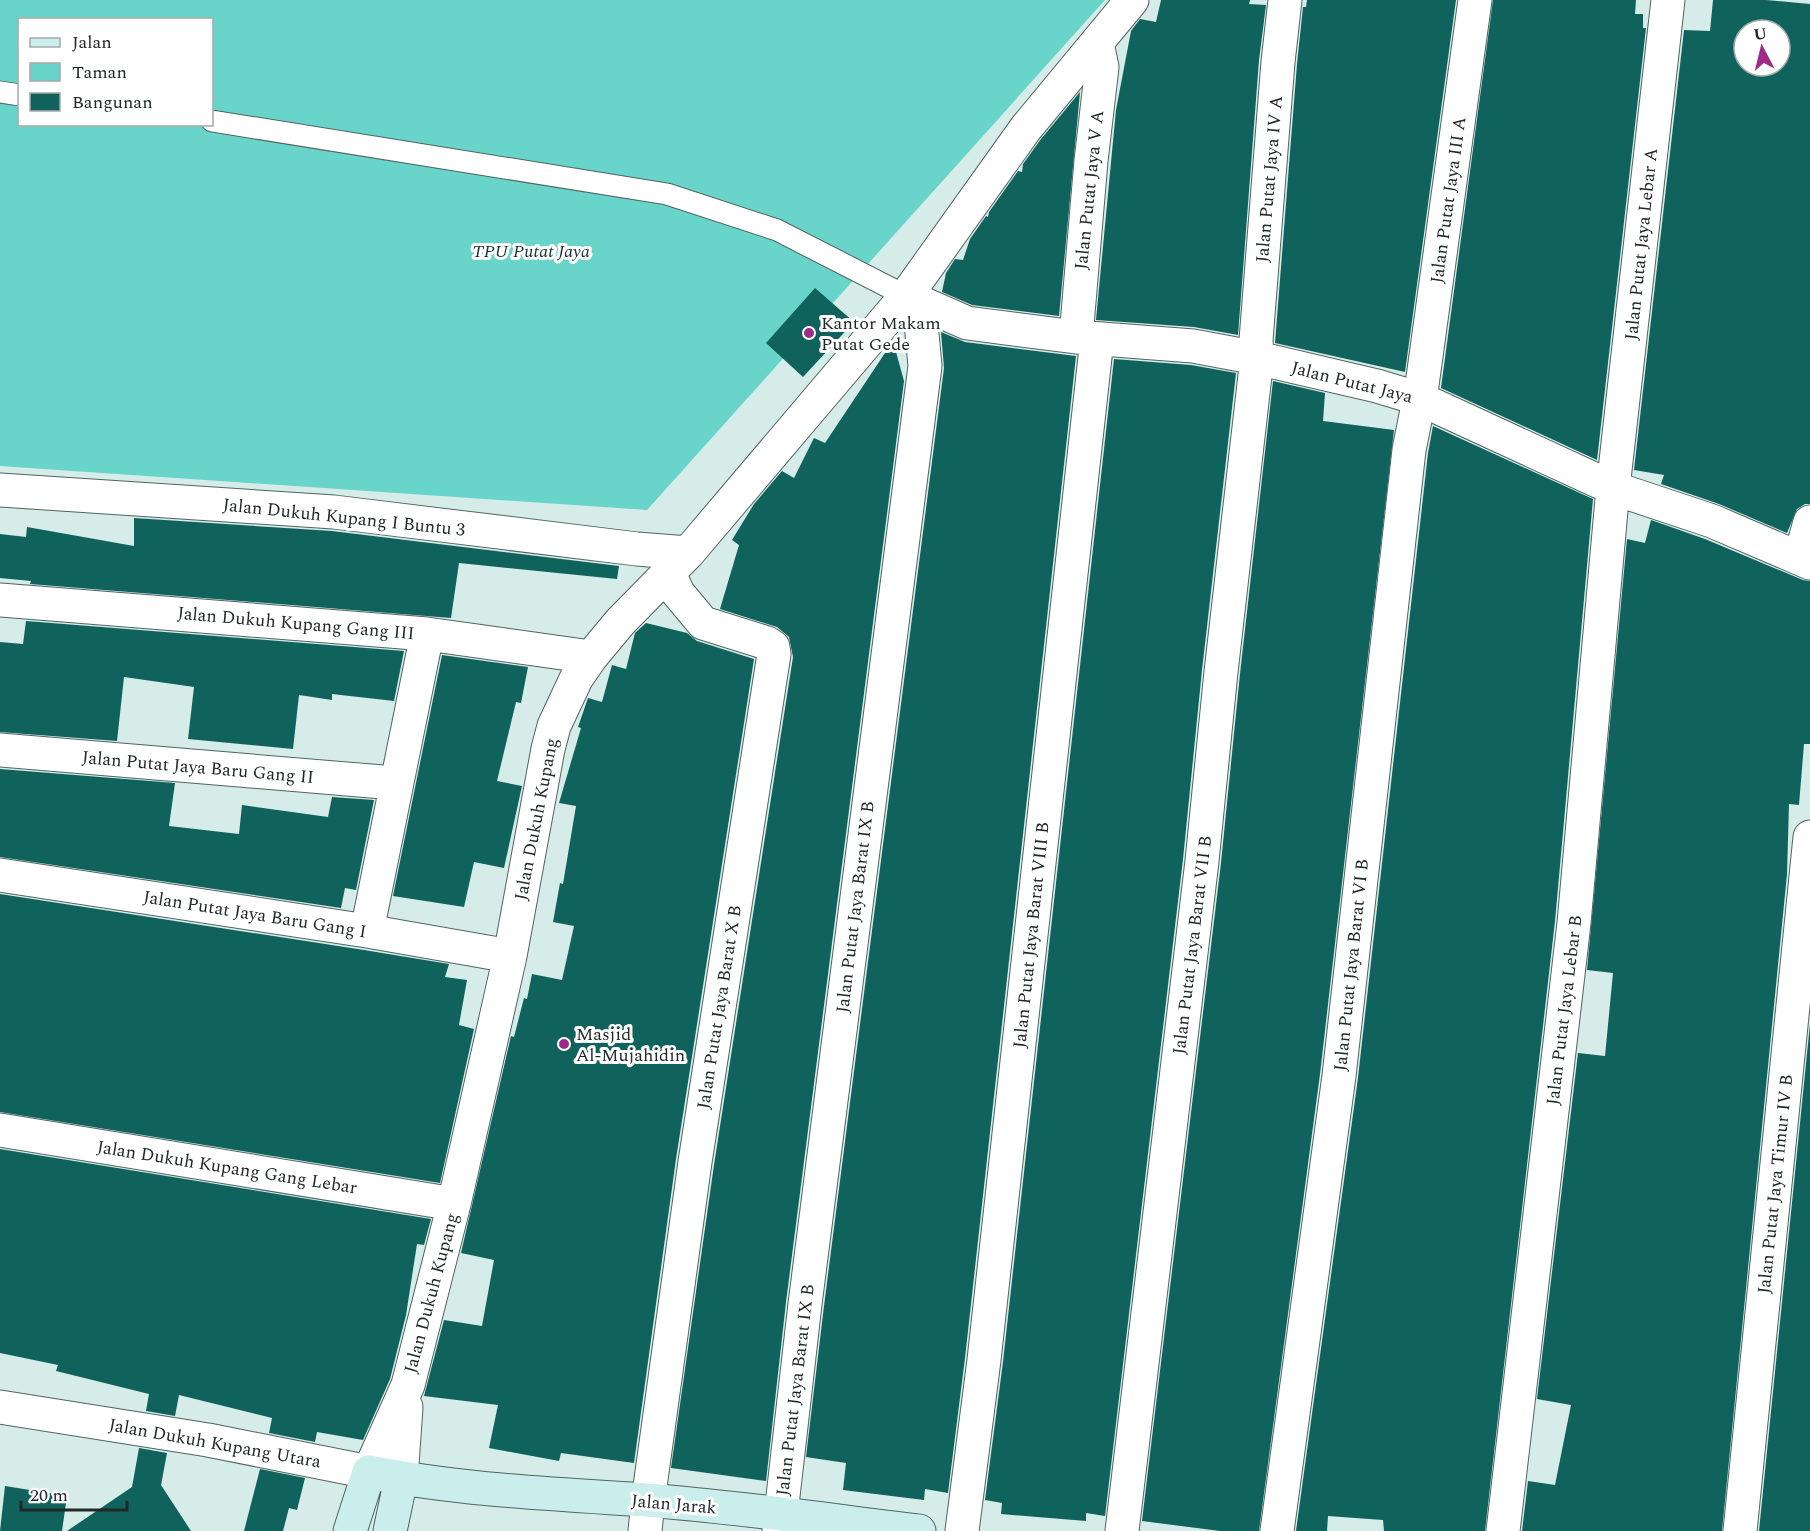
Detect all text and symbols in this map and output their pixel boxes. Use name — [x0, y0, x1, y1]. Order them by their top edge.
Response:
legend — [18, 18, 213, 126]
north arrow — [1732, 18, 1792, 78]
text: U — [1752, 21, 1768, 47]
text: Jalan — [72, 29, 112, 56]
text: Taman — [72, 59, 127, 86]
text: Bangunan — [72, 89, 153, 116]
street label: Jalan Putat Jaya IV A — [1249, 94, 1290, 264]
street label: Jalan Putat Jaya V A — [1068, 109, 1111, 271]
street label: Jalan Putat Jaya III A — [1423, 115, 1474, 285]
street label: Jalan Putat Jaya Lebar A — [1618, 147, 1665, 342]
park label: TPU Putat Jaya — [472, 238, 590, 265]
place label: Kantor Makam Putat Gede — [821, 310, 941, 358]
marker: Kantor Makam Putat Gede — [802, 326, 816, 340]
street label: Jalan Putat Jaya — [1288, 354, 1416, 411]
street label: Jalan Dukuh Kupang I Buntu 3 — [221, 491, 466, 544]
street label: Jalan Dukuh Kupang Gang III — [176, 600, 416, 647]
street label: Jalan Dukuh Kupang — [507, 736, 565, 903]
street label: Jalan Putat Jaya Baru Gang II — [81, 744, 315, 791]
street label: Jalan Putat Jaya Barat IX B — [829, 800, 882, 1015]
street label: Jalan Putat Jaya Barat VIII B — [1006, 821, 1057, 1050]
street label: Jalan Putat Jaya Barat VII B — [1166, 834, 1219, 1056]
street label: Jalan Putat Jaya Barat VI B — [1327, 858, 1376, 1073]
street label: Jalan Putat Jaya Baru Gang I — [141, 884, 369, 945]
street label: Jalan Putat Jaya Barat X B — [690, 903, 749, 1111]
street label: Jalan Putat Jaya Lebar B — [1539, 913, 1590, 1107]
place label: Masjid Al-Mujahidin — [576, 1021, 685, 1069]
marker: Masjid Al-Mujahidin — [557, 1037, 571, 1051]
street label: Jalan Putat Jaya Timur IV B — [1751, 1073, 1800, 1295]
street label: Jalan Dukuh Kupang Gang Lebar — [95, 1134, 359, 1201]
street label: Jalan Dukuh Kupang — [397, 1210, 466, 1376]
street label: Jalan Putat Jaya Barat IX B — [769, 1283, 822, 1498]
street label: Jalan Dukuh Kupang Utara — [107, 1412, 323, 1476]
scale bar — [21, 1474, 128, 1512]
text: 20 m — [30, 1482, 68, 1509]
street label: Jalan Jarak — [630, 1487, 718, 1522]

